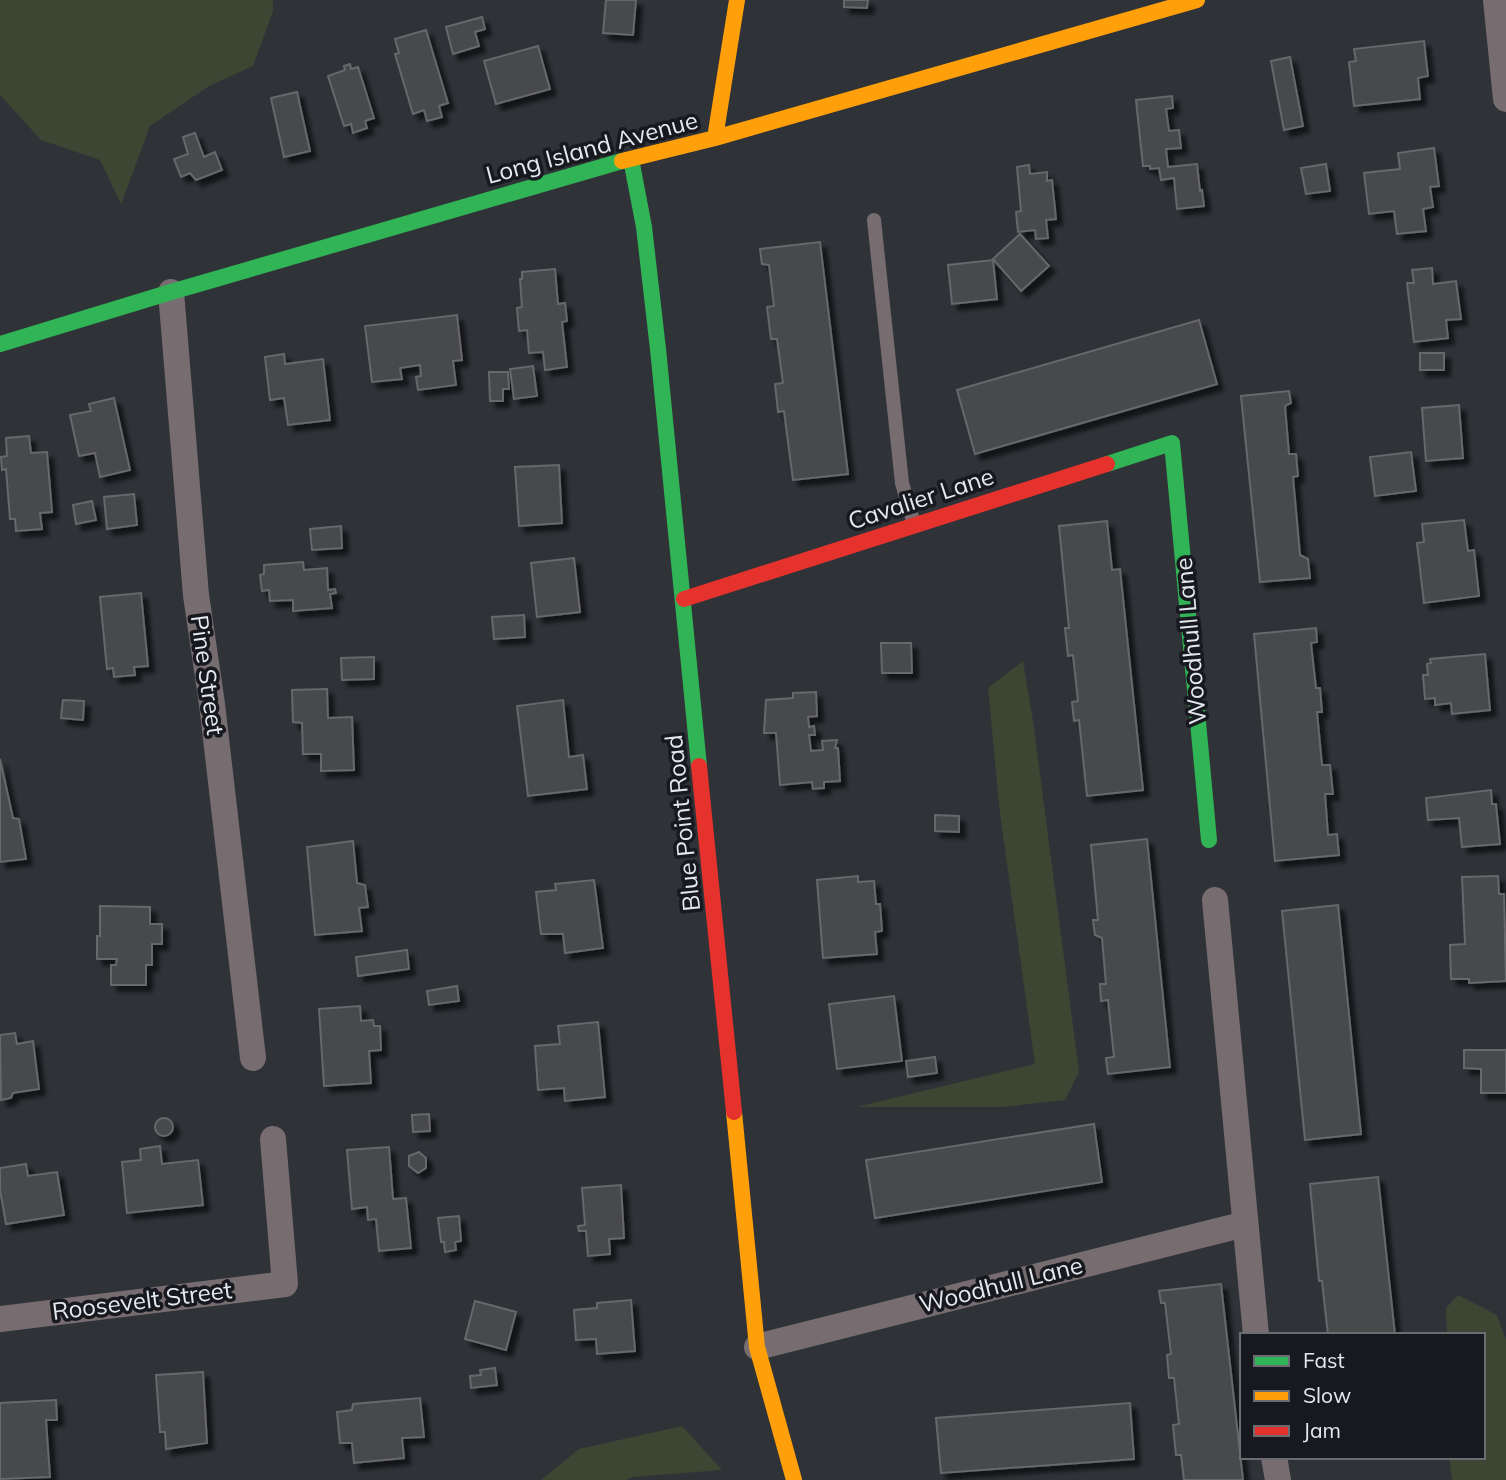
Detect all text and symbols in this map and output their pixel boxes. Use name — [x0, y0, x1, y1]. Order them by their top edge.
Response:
street label: Long Island Avenue — [483, 104, 701, 190]
street label: Cavalier Lane — [844, 460, 997, 536]
street label: Woodhull Lane — [1168, 556, 1212, 726]
street label: Pine Street — [185, 613, 231, 737]
street label: Blue Point Road — [658, 733, 706, 913]
street label: Woodhull Lane — [916, 1249, 1086, 1319]
street label: Roosevelt Street — [50, 1274, 233, 1326]
legend — [1240, 1333, 1485, 1459]
text: Fast — [1303, 1347, 1345, 1373]
text: Slow — [1303, 1382, 1351, 1408]
text: Jam — [1303, 1417, 1341, 1443]

